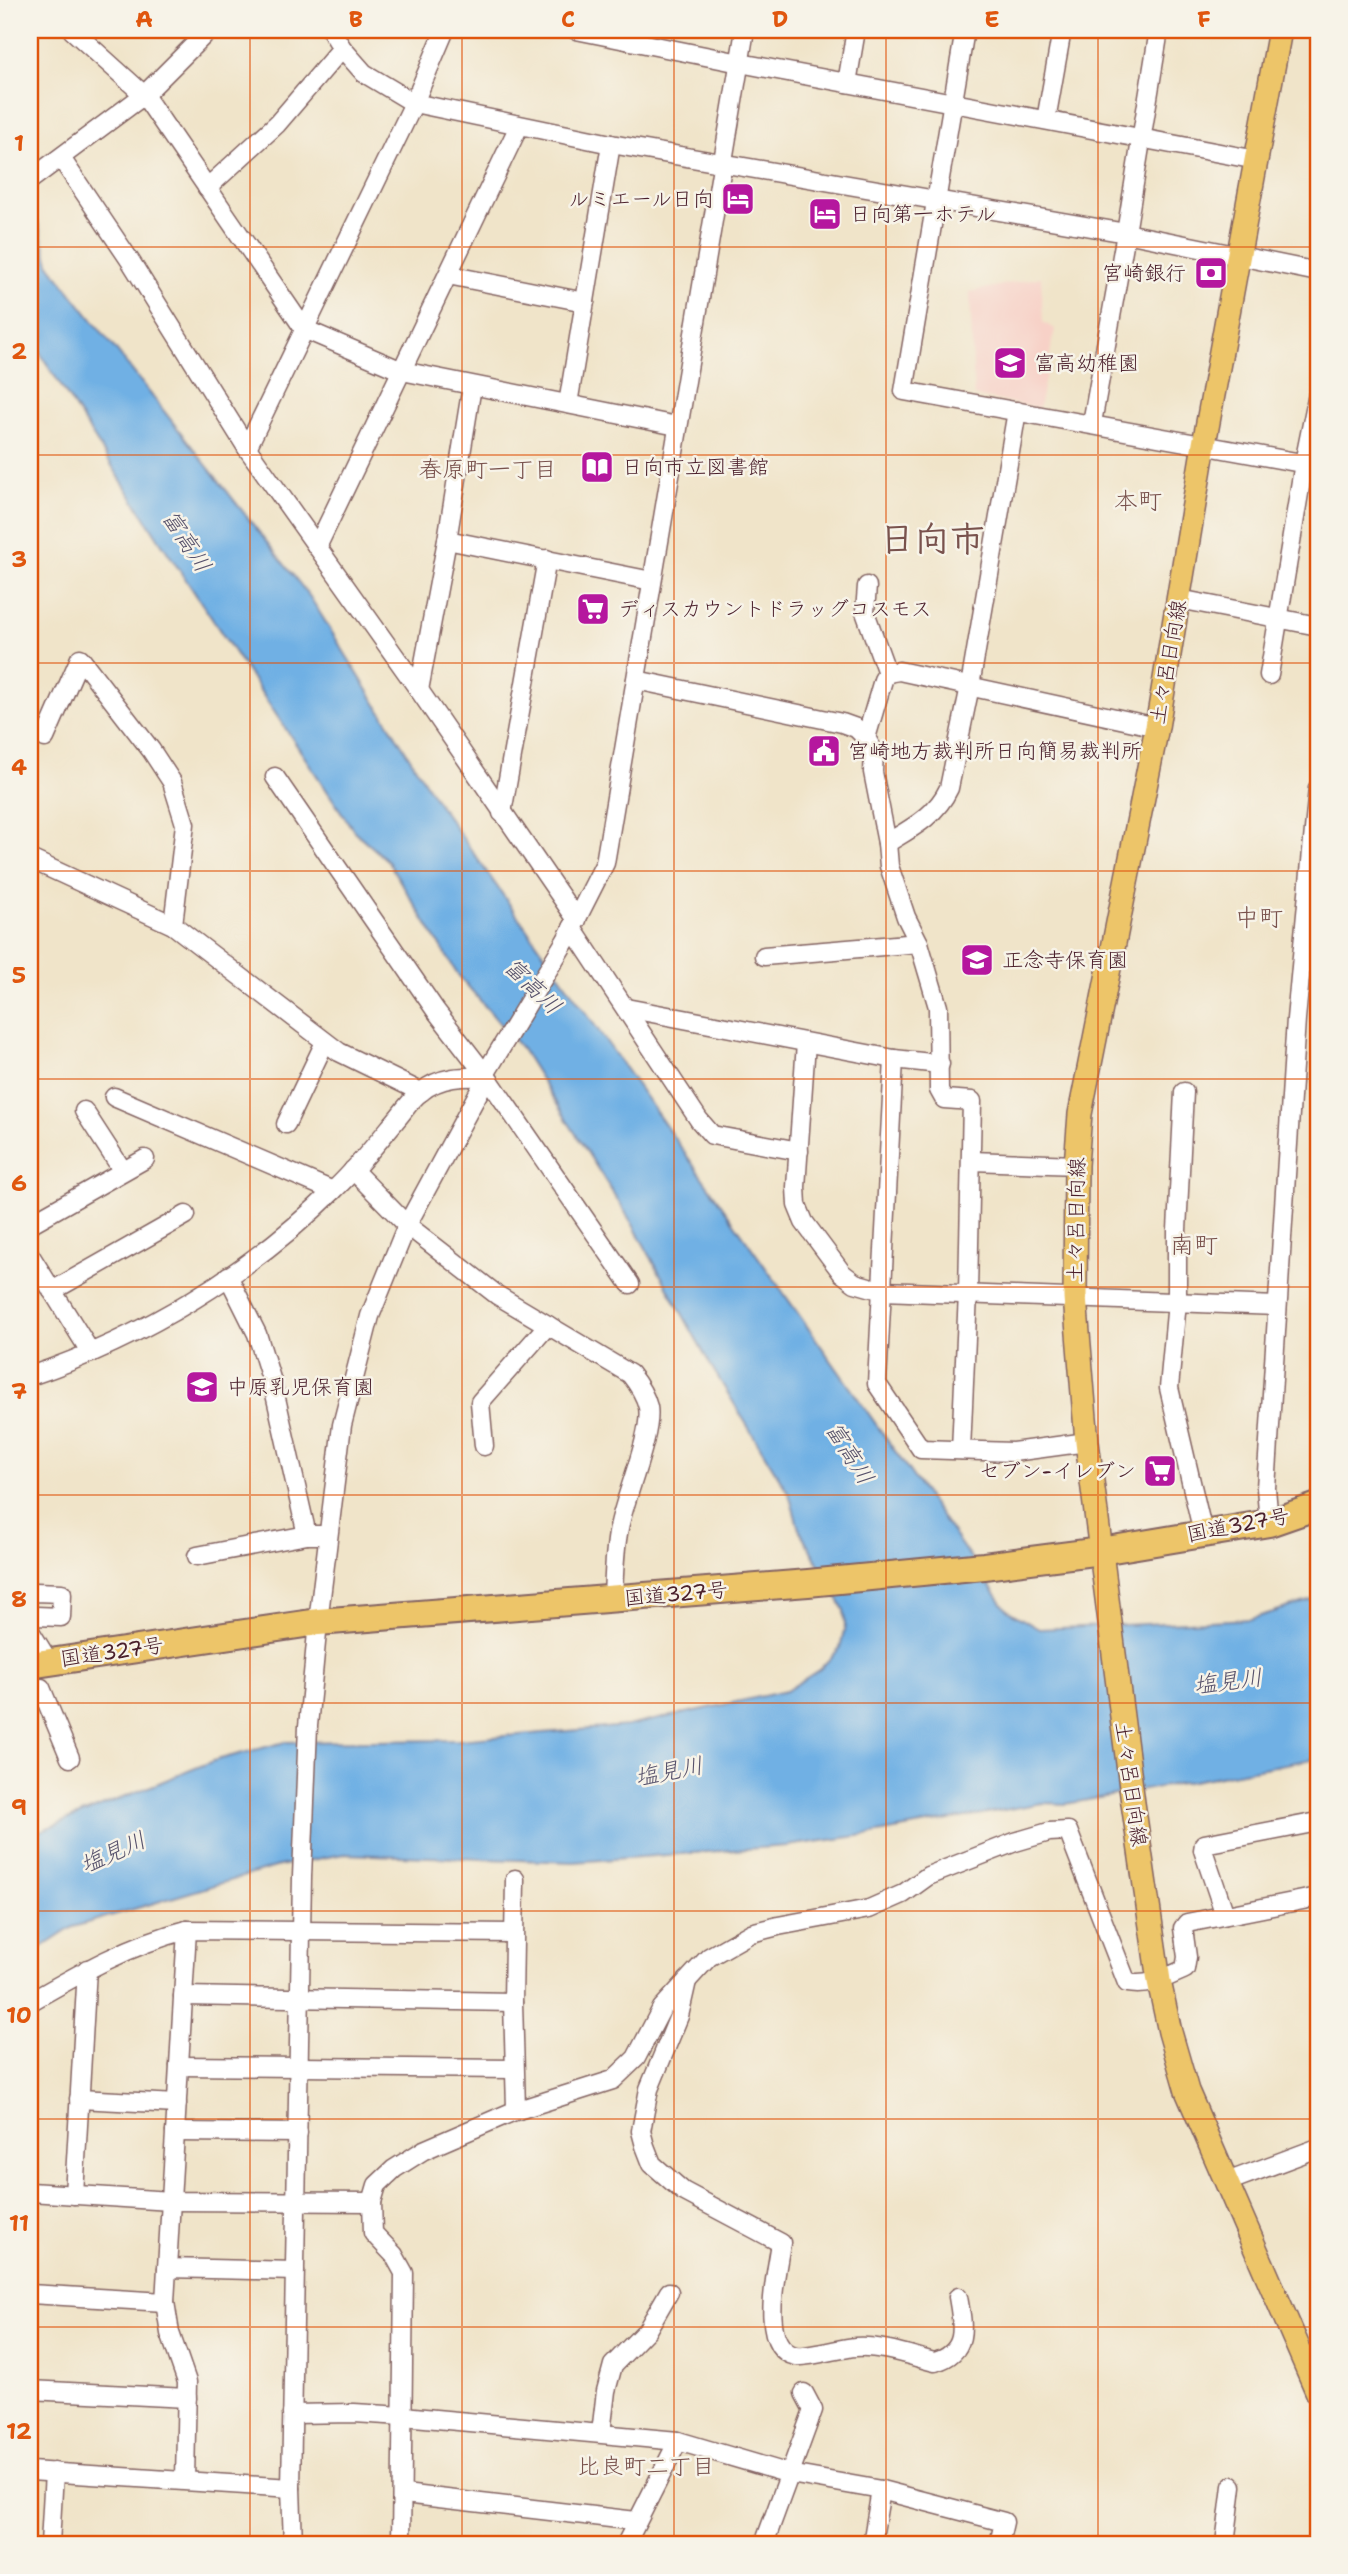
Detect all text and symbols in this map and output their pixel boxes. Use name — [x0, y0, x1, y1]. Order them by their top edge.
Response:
text: A — [135, 4, 153, 34]
text: B — [349, 4, 363, 34]
text: C — [561, 4, 575, 34]
text: D — [772, 4, 788, 34]
text: E — [984, 4, 1000, 34]
text: F — [1197, 4, 1211, 34]
text: 1 — [14, 128, 24, 158]
hotel icon: ルミエール日向 — [719, 180, 757, 218]
place label: ルミエール日向 — [568, 185, 714, 213]
hotel icon: 日向第一ホテル — [806, 195, 844, 233]
place label: 日向第一ホテル — [850, 200, 996, 228]
bank icon: 宮崎銀行 — [1192, 254, 1230, 292]
place label: 宮崎銀行 — [1102, 259, 1186, 287]
text: 2 — [11, 336, 27, 366]
school or university icon: 富高幼稚園 — [991, 344, 1029, 382]
place label: 富高幼稚園 — [1034, 349, 1139, 377]
library icon: 日向市立図書館 — [578, 448, 616, 486]
place label: 日向市立図書館 — [622, 453, 769, 481]
district label: 春原町一丁目 — [419, 454, 557, 484]
district label: 本町 — [1114, 485, 1162, 517]
water label: 富高川 — [156, 504, 218, 578]
district label: 日向市 — [879, 515, 985, 562]
text: 3 — [11, 544, 27, 574]
supermarket icon: ディスカウントドラッグコスモス — [574, 590, 612, 628]
place label: ディスカウントドラッグコスモス — [618, 595, 932, 623]
street label: 土々呂日向線 — [1143, 598, 1193, 726]
public building icon: 宮崎地方裁判所日向簡易裁判所 — [805, 732, 843, 770]
place label: 宮崎地方裁判所日向簡易裁判所 — [848, 737, 1142, 765]
text: 4 — [11, 752, 27, 782]
district label: 中町 — [1235, 902, 1283, 934]
school or university icon: 正念寺保育園 — [958, 941, 996, 979]
place label: 正念寺保育園 — [1002, 946, 1128, 974]
water label: 富高川 — [498, 951, 568, 1021]
text: 5 — [12, 960, 26, 990]
street label: 土々呂日向線 — [1061, 1157, 1091, 1283]
text: 6 — [11, 1168, 27, 1198]
district label: 南町 — [1170, 1229, 1218, 1261]
school or university icon: 中原乳児保育園 — [183, 1368, 221, 1406]
place label: 中原乳児保育園 — [227, 1373, 374, 1401]
text: 7 — [11, 1376, 27, 1406]
water label: 富高川 — [819, 1416, 881, 1490]
supermarket icon: セブン-イレブン — [1141, 1452, 1179, 1490]
place label: セブン-イレブン — [979, 1457, 1136, 1485]
street label: 国道327号 — [1184, 1501, 1292, 1549]
street label: 国道327号 — [623, 1576, 729, 1612]
text: 8 — [11, 1584, 27, 1614]
street label: 国道327号 — [58, 1631, 166, 1673]
water label: 塩見川 — [1192, 1662, 1264, 1700]
street label: 土々呂日向線 — [1108, 1720, 1154, 1848]
water label: 塩見川 — [632, 1750, 706, 1792]
text: 9 — [11, 1792, 27, 1822]
water label: 塩見川 — [75, 1824, 151, 1880]
text: 10 — [6, 2000, 32, 2030]
text: 11 — [9, 2208, 29, 2238]
text: 12 — [6, 2416, 32, 2446]
district label: 比良町二丁目 — [577, 2451, 715, 2481]

